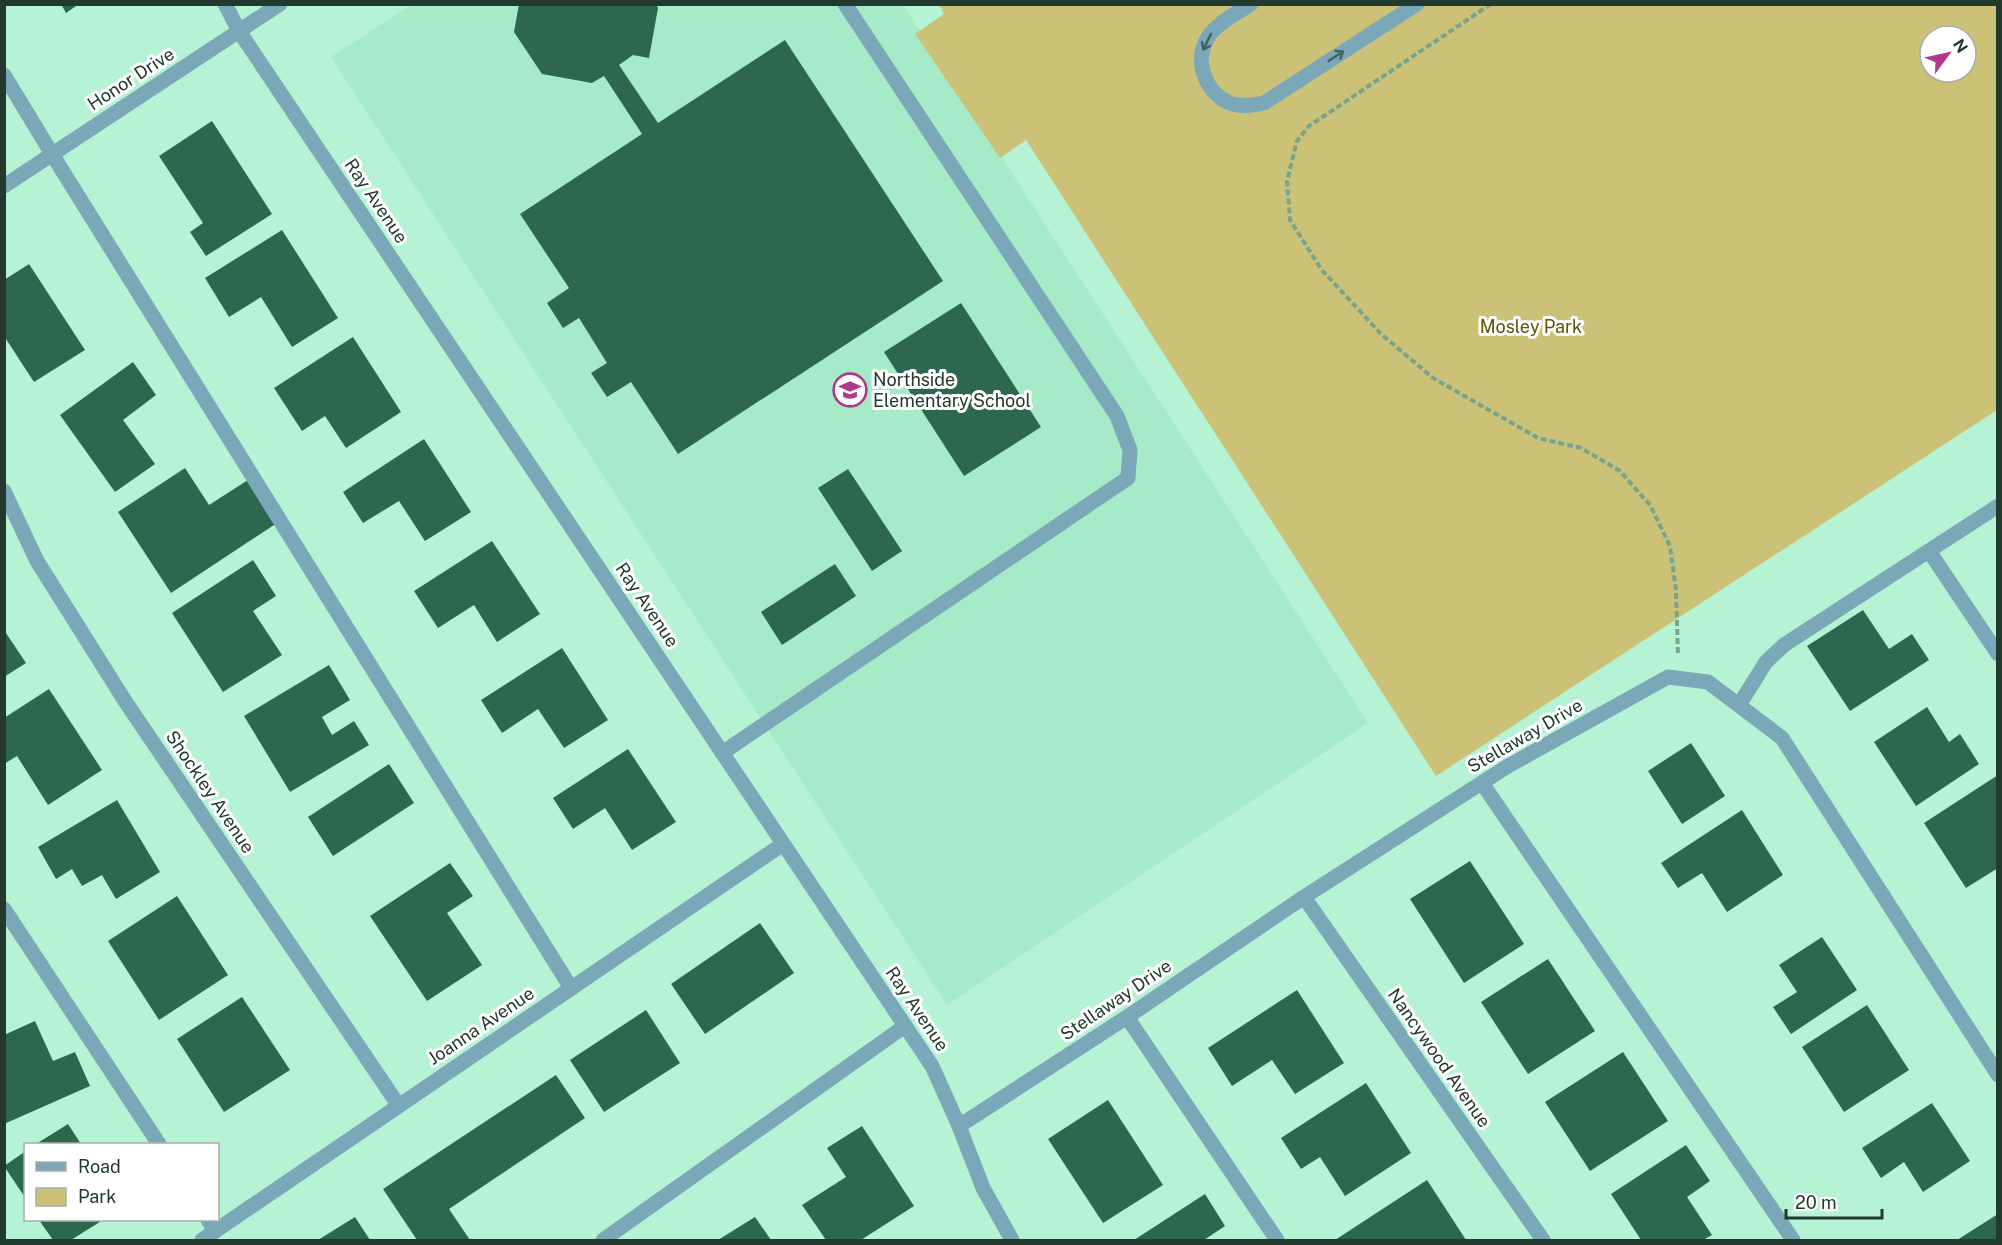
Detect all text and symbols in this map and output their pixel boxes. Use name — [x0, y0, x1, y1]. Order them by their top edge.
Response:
north arrow — [1918, 24, 1978, 84]
one-way arrow — [1201, 32, 1213, 50]
text: N — [1949, 36, 1972, 57]
street label: Honor Drive — [84, 43, 178, 114]
one-way arrow — [1327, 50, 1344, 62]
street label: Ray Avenue — [340, 154, 412, 247]
park label: Mosley Park — [1480, 316, 1582, 337]
place label: Northside Elementary School — [873, 369, 1031, 411]
school or university icon: Northside Elementary School — [832, 372, 868, 408]
street label: Ray Avenue — [611, 558, 683, 651]
street label: Stellaway Drive — [1463, 694, 1586, 777]
street label: Shockley Avenue — [162, 726, 259, 857]
street label: Stellaway Drive — [1056, 955, 1175, 1044]
street label: Ray Avenue — [881, 962, 953, 1055]
street label: Joanna Avenue — [423, 982, 538, 1069]
street label: Nancywood Avenue — [1384, 984, 1495, 1131]
legend — [24, 1143, 219, 1221]
text: Road — [78, 1156, 121, 1177]
scale bar — [1786, 1182, 1882, 1220]
text: Park — [78, 1186, 116, 1207]
text: 20 m — [1795, 1192, 1837, 1213]

